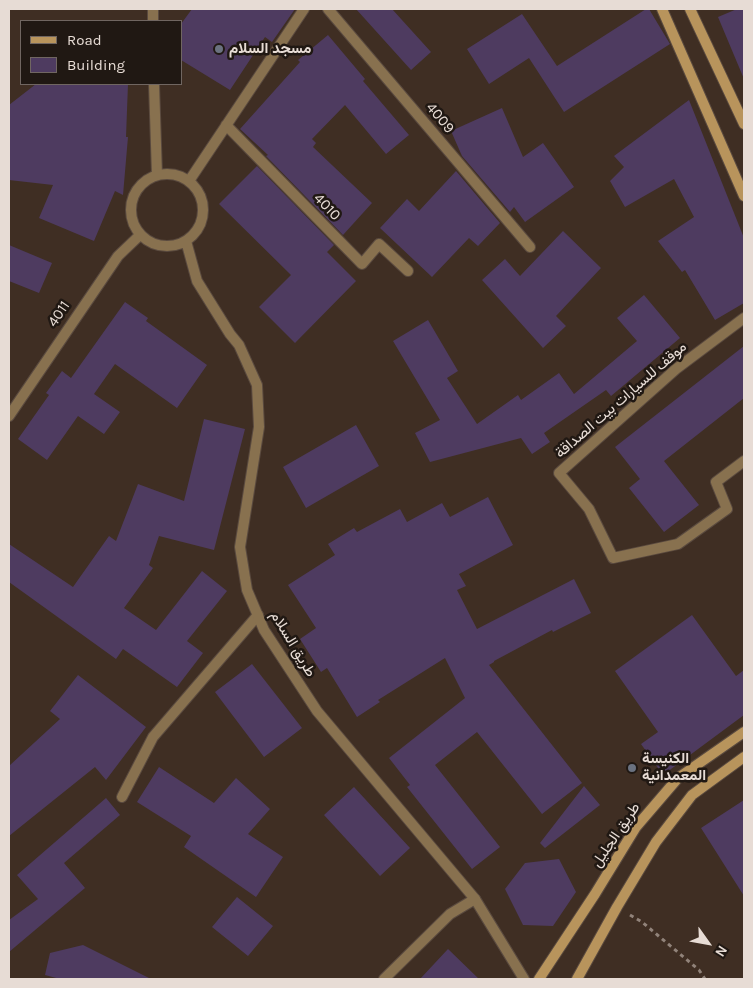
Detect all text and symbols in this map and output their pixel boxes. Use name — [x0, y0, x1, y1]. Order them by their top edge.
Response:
legend — [20, 20, 182, 85]
text: Road — [67, 31, 102, 49]
place label: مسجد السلام — [229, 40, 311, 58]
marker: مسجد السلام — [213, 43, 225, 55]
text: Building — [67, 56, 125, 74]
street label: 4009 — [422, 99, 458, 137]
street label: 4010 — [310, 190, 344, 224]
street label: 4011 — [44, 298, 74, 330]
street label: موقف للسيارات بيت الصداقة — [551, 338, 691, 462]
street label: طريق السلام — [266, 608, 320, 680]
place label: الكنيسة المعمدانية — [642, 750, 706, 785]
marker: الكنيسة المعمدانية — [626, 762, 638, 774]
street label: طريق الجليل — [588, 799, 644, 871]
north arrow — [683, 918, 733, 968]
text: N — [711, 942, 731, 960]

